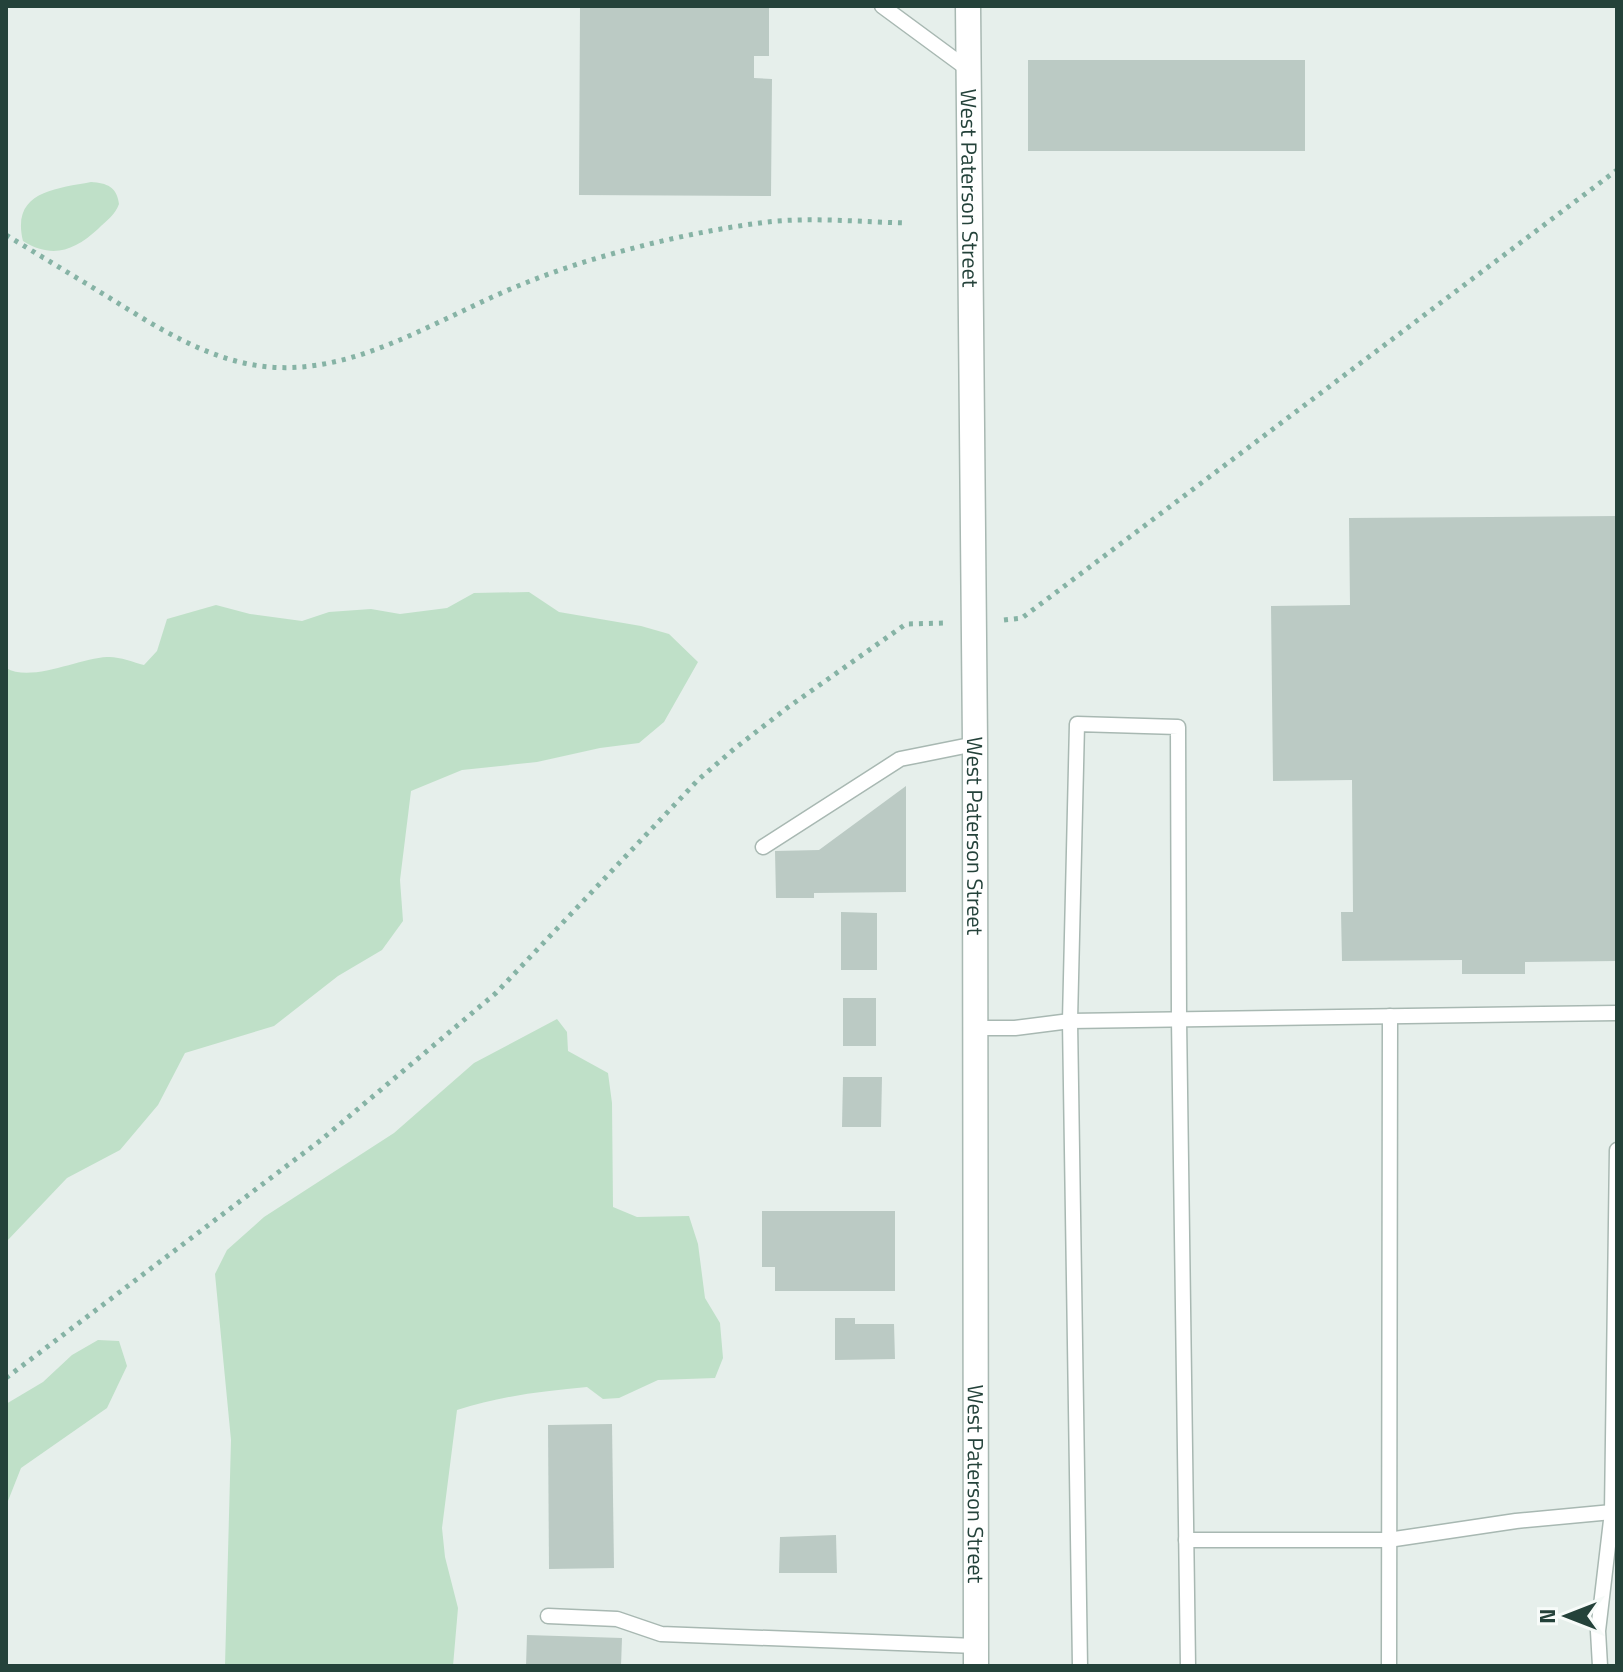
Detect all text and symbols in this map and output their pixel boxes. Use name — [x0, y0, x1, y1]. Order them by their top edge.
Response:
street label: West Paterson Street — [952, 88, 988, 288]
street label: West Paterson Street — [958, 737, 992, 936]
street label: West Paterson Street — [959, 1385, 993, 1584]
north arrow — [1527, 1576, 1607, 1656]
text: N — [1530, 1608, 1564, 1624]

